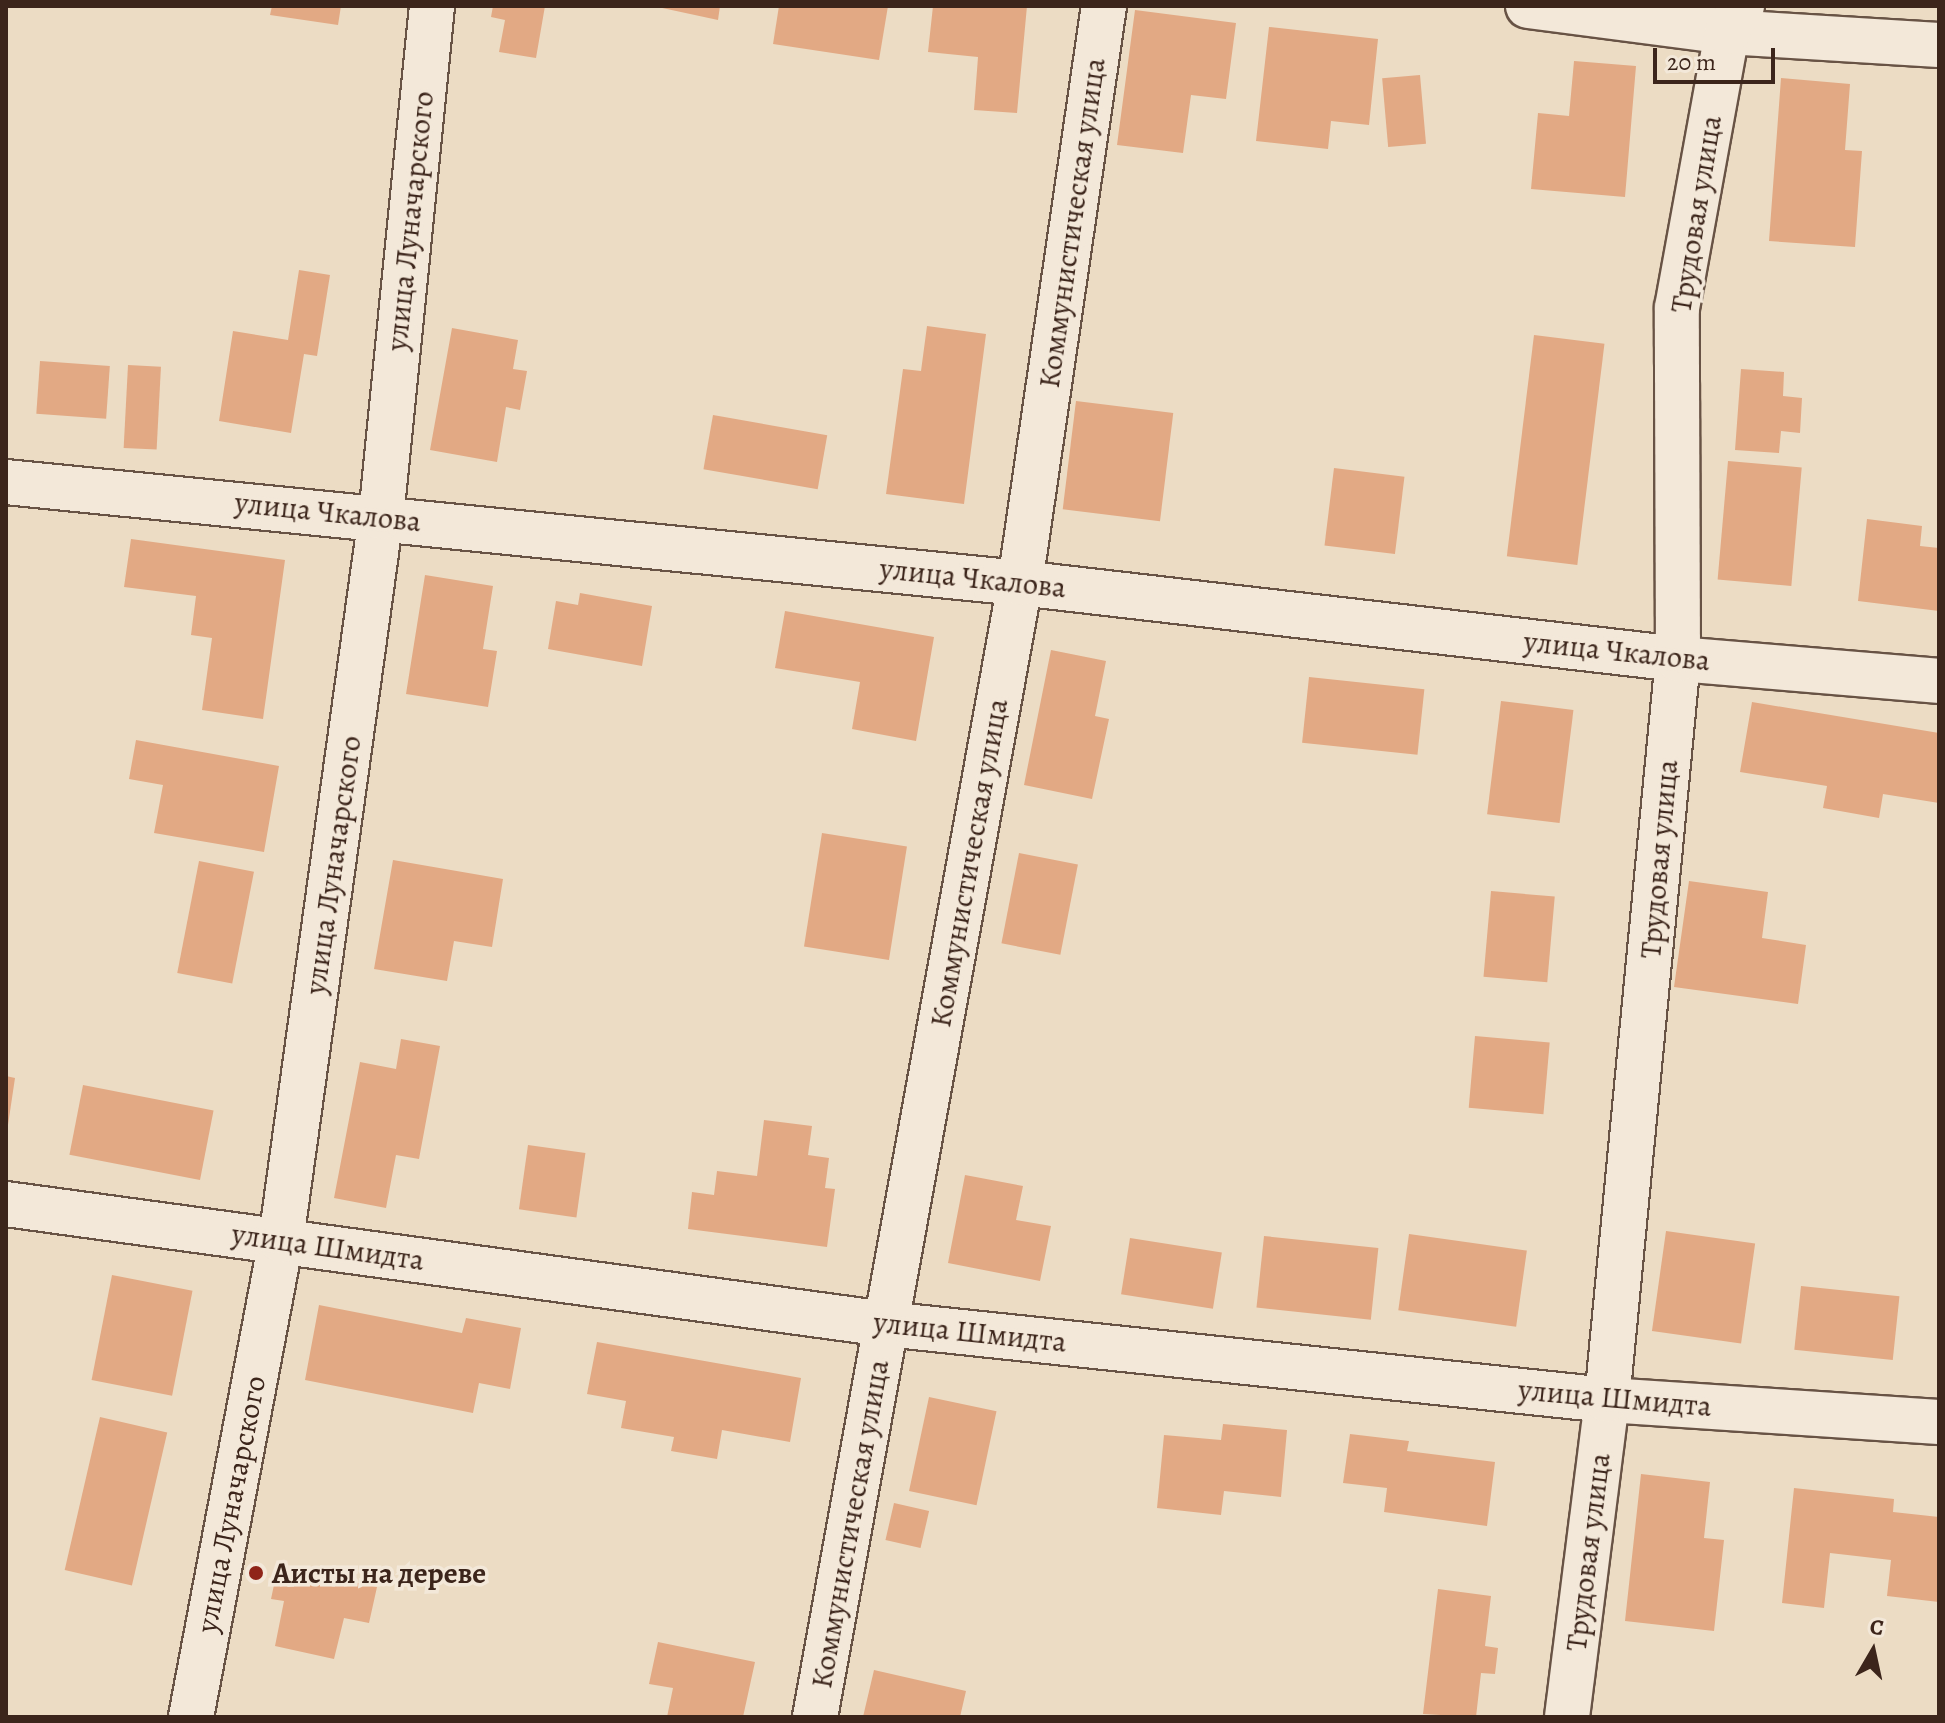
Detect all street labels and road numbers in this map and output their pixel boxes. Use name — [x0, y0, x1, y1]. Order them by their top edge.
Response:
street label: Коммунистическая улица — [1031, 56, 1113, 390]
street label: улица Луначарского — [378, 89, 442, 353]
street label: Трудовая улица — [1663, 113, 1729, 315]
street label: улица Чкалова — [233, 484, 423, 540]
street label: улица Чкалова — [878, 550, 1068, 606]
street label: улица Чкалова — [1522, 623, 1712, 679]
street label: Коммунистическая улица — [922, 696, 1016, 1030]
street label: улица Луначарского — [297, 733, 369, 997]
street label: Трудовая улица — [1632, 758, 1686, 960]
street label: улица Шмидта — [230, 1216, 426, 1278]
street label: улица Шмидта — [872, 1304, 1068, 1360]
street label: Коммунистическая улица — [803, 1357, 897, 1691]
street label: улица Шмидта — [1517, 1372, 1713, 1424]
street label: улица Луначарского — [188, 1373, 274, 1635]
street label: Трудовая улица — [1558, 1451, 1618, 1653]

